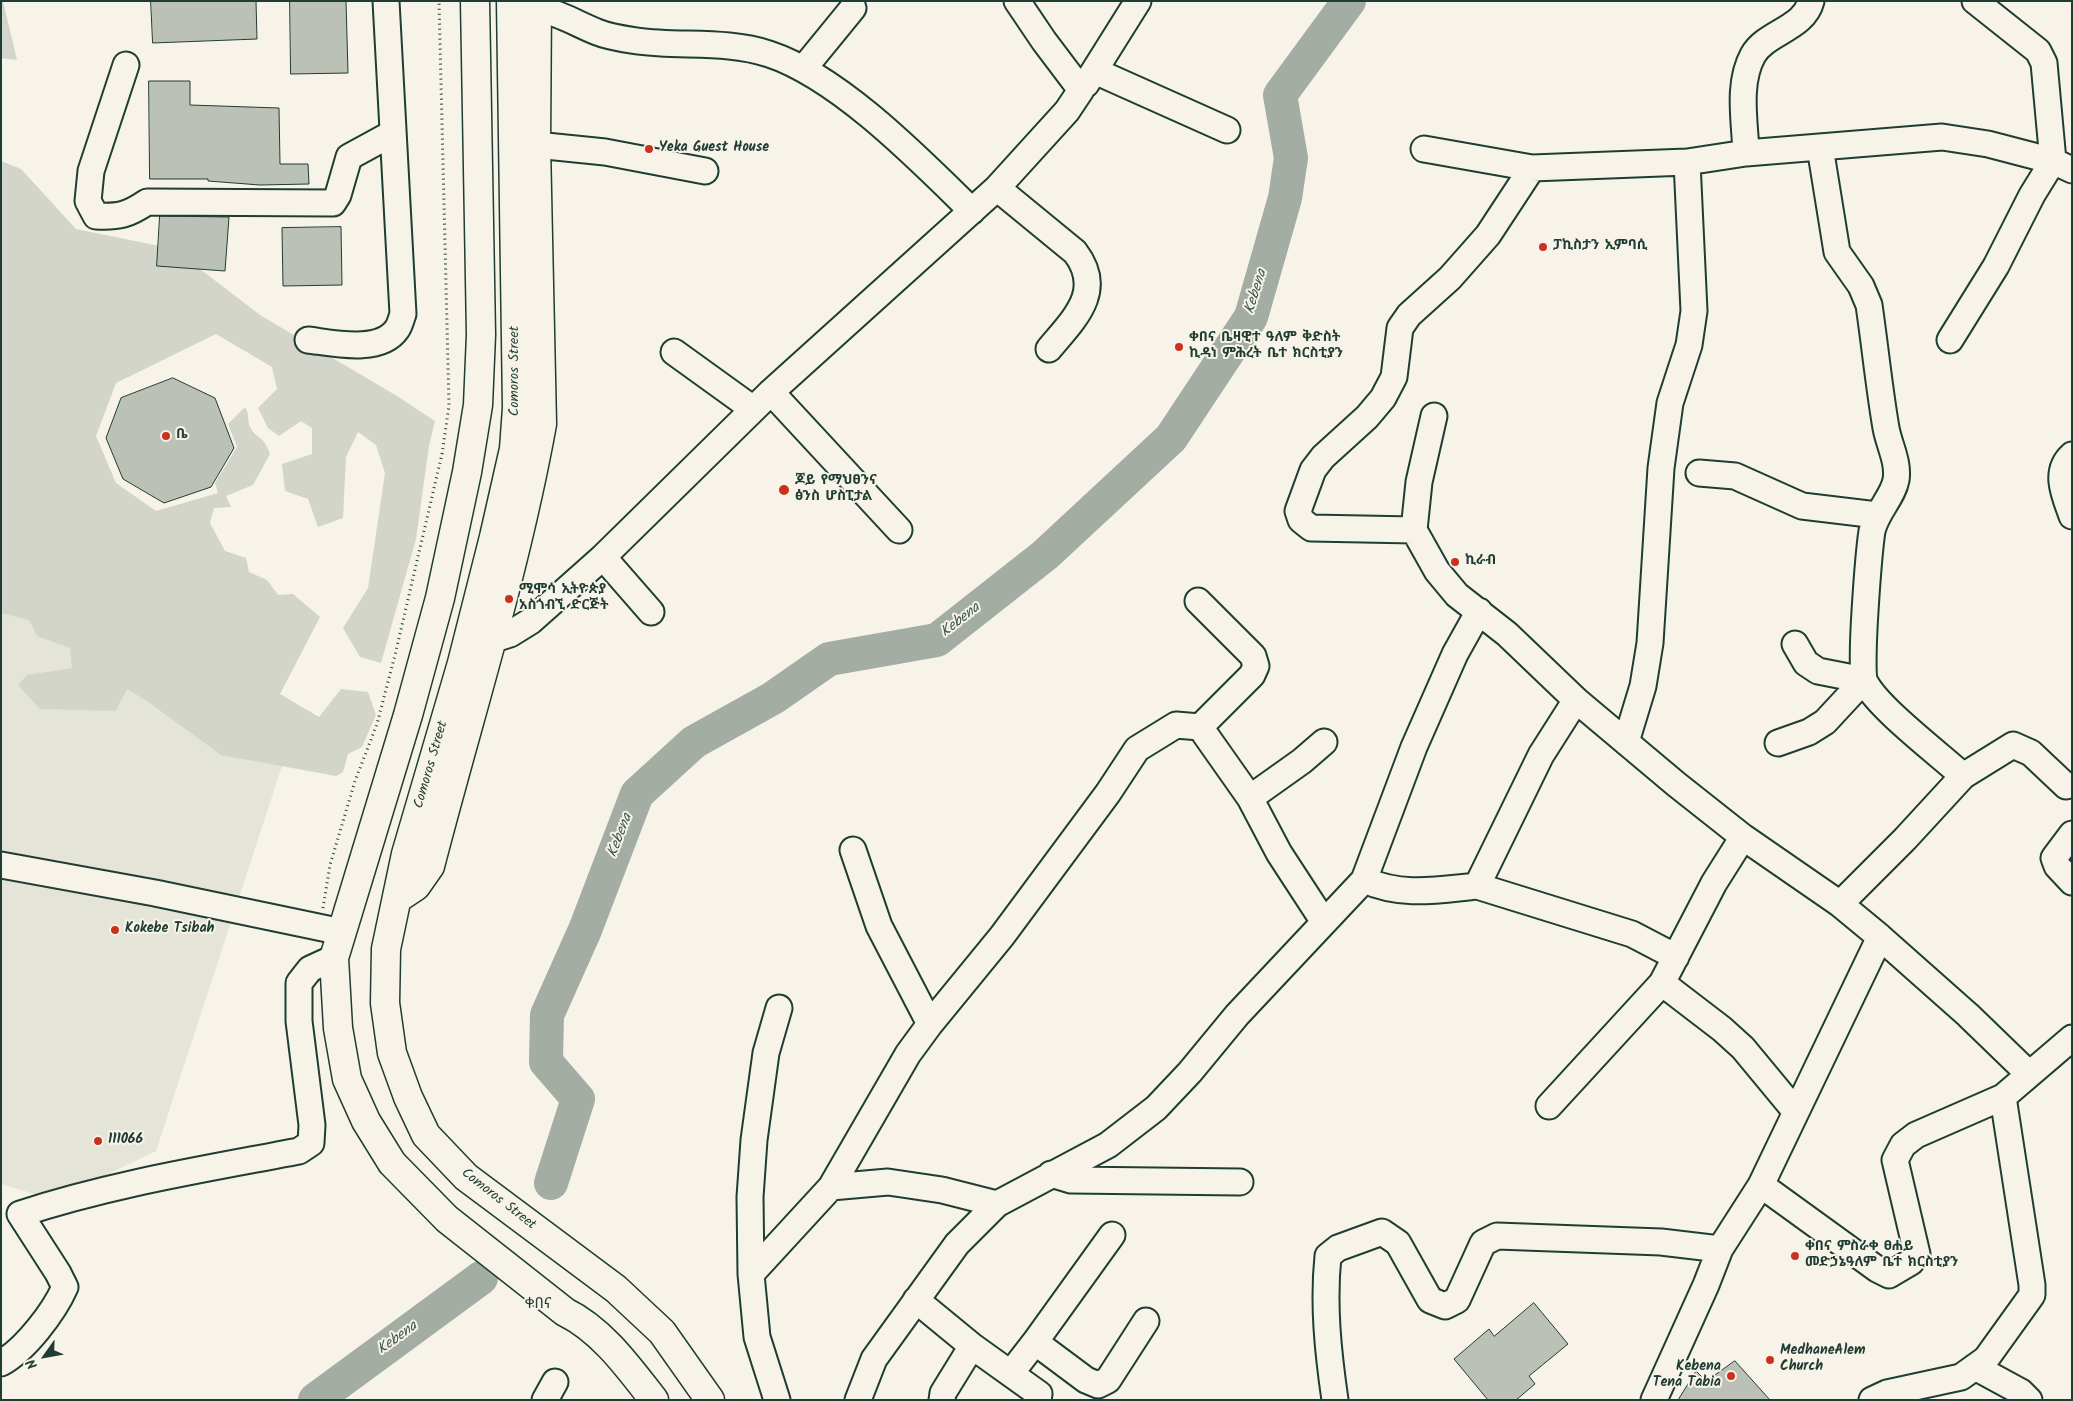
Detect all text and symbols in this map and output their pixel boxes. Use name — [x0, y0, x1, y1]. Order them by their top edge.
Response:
place label: Yeka Guest House — [659, 141, 769, 157]
marker: Yeka Guest House — [643, 143, 655, 155]
place label: ፓኪስታን ኢምባሲ — [1553, 239, 1647, 255]
marker: ፓኪስታን ኢምባሲ — [1537, 241, 1549, 253]
water label: Kebena — [1242, 268, 1272, 316]
street label: Comoros Street — [508, 326, 524, 416]
place label: ቀበና ቤዛዊተ ዓለም ቅድስት ኪዳነ ምሕረት ቤተ ክርስቲያን — [1189, 331, 1343, 364]
marker: ቀበና ቤዛዊተ ዓለም ቅድስት ኪዳነ ምሕረት ቤተ ክርስቲያን — [1173, 341, 1185, 353]
place label: ቤ — [176, 428, 188, 444]
marker: ቤ — [160, 430, 172, 442]
place label: ጆይ የማህፀንና ፅንስ ሆስፒታል — [795, 474, 877, 507]
marker: ጆይ የማህፀንና ፅንስ ሆስፒታል — [777, 483, 791, 497]
place label: ኪራብ — [1465, 554, 1496, 570]
marker: ኪራብ — [1449, 556, 1461, 568]
place label: ሚሞሳ ኢትዮጵያ አስጎብኚ ድርጅት — [519, 583, 609, 616]
marker: ሚሞሳ ኢትዮጵያ አስጎብኚ ድርጅት — [503, 593, 515, 605]
water label: Kebena — [938, 600, 984, 642]
street label: Comoros Street — [411, 719, 453, 811]
water label: Kebena — [604, 812, 638, 860]
place label: Kokebe Tsibah — [125, 922, 214, 938]
marker: Kokebe Tsibah — [109, 924, 121, 936]
place label: 111066 — [108, 1133, 143, 1149]
marker: 111066 — [92, 1135, 104, 1147]
street label: Comoros Street — [457, 1166, 539, 1234]
place label: ቀበና ምስራቀ ፀሐይ መድኃኔዓለም ቤተ ክርስቲያን — [1805, 1240, 1958, 1272]
marker: ቀበና ምስራቀ ፀሐይ መድኃኔዓለም ቤተ ክርስቲያን — [1789, 1250, 1801, 1262]
district label: ቀበና — [525, 1296, 551, 1314]
water label: Kebena — [374, 1318, 422, 1360]
north arrow — [20, 1331, 70, 1381]
place label: MedhaneAlem Church — [1780, 1344, 1865, 1376]
text: N — [21, 1354, 44, 1374]
marker: MedhaneAlem Church — [1764, 1354, 1776, 1366]
place label: Kebena Tena Tabia — [1653, 1360, 1721, 1392]
marker: Kebena Tena Tabia — [1725, 1370, 1737, 1382]

